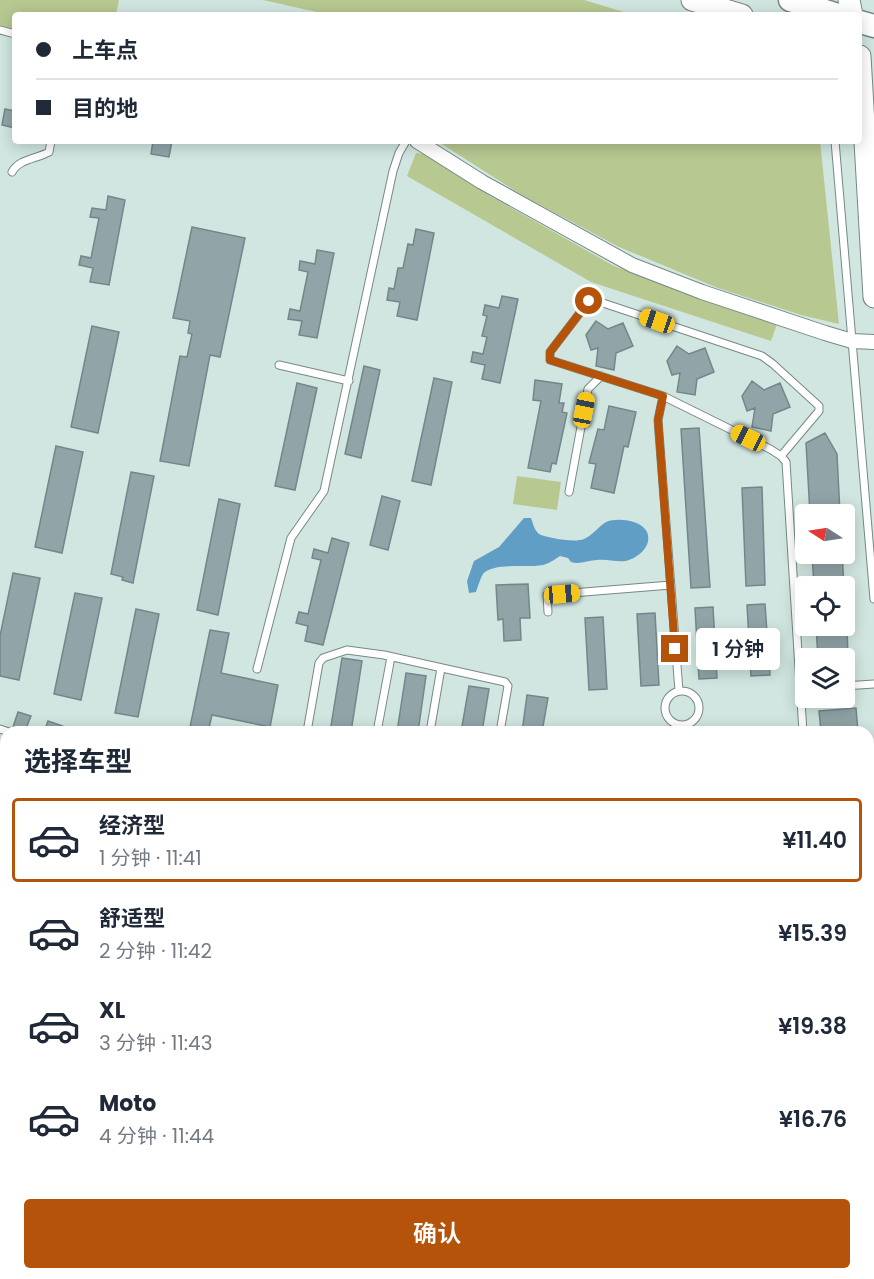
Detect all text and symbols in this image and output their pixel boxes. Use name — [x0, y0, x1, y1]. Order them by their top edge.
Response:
text: 上车点 — [72, 35, 138, 66]
text: 目的地 — [72, 93, 138, 124]
route start — [575, 287, 602, 314]
car — [637, 307, 677, 335]
car — [572, 391, 596, 429]
car — [728, 422, 768, 454]
north arrow — [795, 504, 855, 564]
map controls — [795, 504, 855, 708]
button: locate — [795, 576, 855, 636]
car — [543, 583, 581, 605]
callout: 1 分钟 — [696, 628, 780, 670]
route end — [661, 635, 688, 662]
text: 1 分钟 — [712, 635, 764, 663]
button: layers — [795, 648, 855, 708]
text: 选择车型 — [24, 743, 132, 780]
text: 经济型 — [99, 810, 165, 841]
icon: car — [27, 813, 81, 867]
text: ¥11.40 — [783, 825, 847, 856]
text: 1 分钟 · 11:41 — [99, 844, 202, 872]
text: 舒适型 — [99, 903, 165, 934]
icon: car — [27, 906, 81, 960]
text: ¥15.39 — [778, 918, 847, 949]
text: 2 分钟 · 11:42 — [99, 937, 212, 965]
text: XL — [99, 995, 125, 1026]
icon: car — [27, 999, 81, 1053]
text: ¥19.38 — [778, 1011, 847, 1042]
text: 3 分钟 · 11:43 — [99, 1029, 212, 1057]
text: Moto — [99, 1088, 156, 1119]
icon: car — [27, 1092, 81, 1146]
text: ¥16.76 — [779, 1104, 847, 1135]
text: 4 分钟 · 11:44 — [99, 1122, 214, 1150]
button: 确认 — [24, 1199, 850, 1268]

